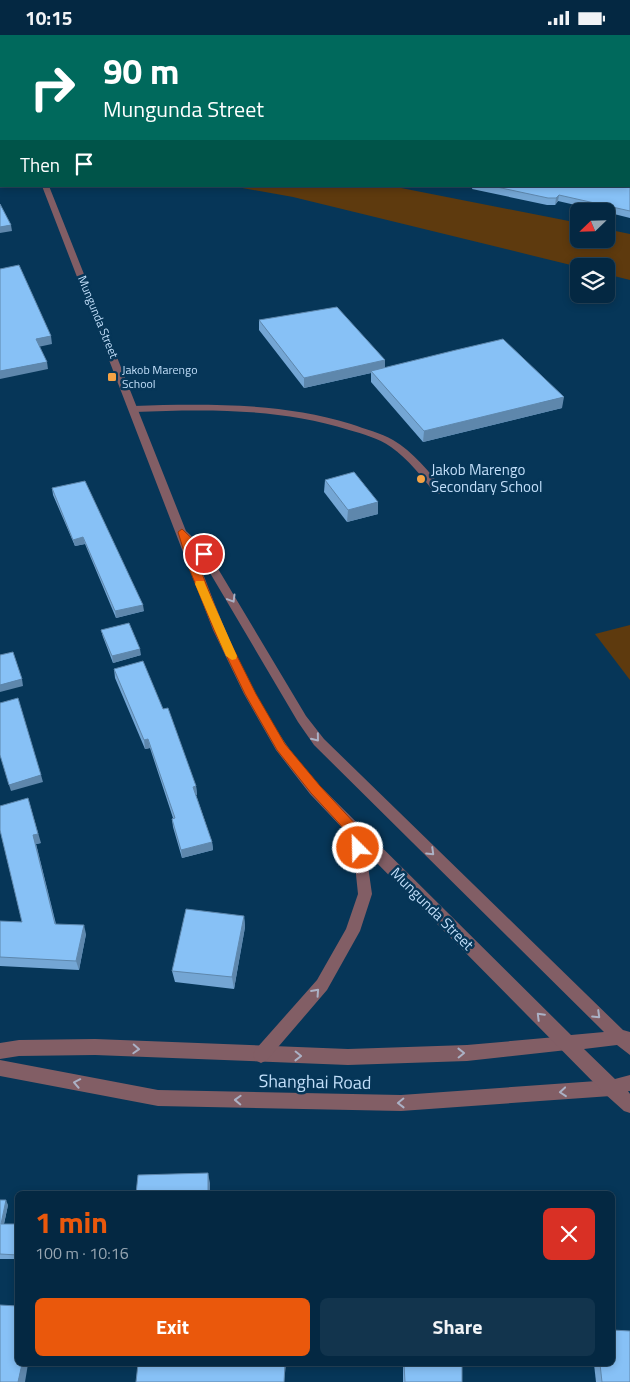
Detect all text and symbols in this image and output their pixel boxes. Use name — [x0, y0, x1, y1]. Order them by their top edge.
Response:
text: 10:15 — [25, 3, 72, 32]
text: 90 m — [103, 44, 179, 98]
icon: right — [20, 55, 85, 120]
text: Mungunda Street — [103, 92, 264, 126]
text: Then — [20, 150, 60, 179]
icon: arrive — [70, 150, 98, 178]
north arrow — [570, 203, 615, 247]
map controls — [570, 203, 615, 303]
button: layers — [570, 258, 615, 303]
street label: Mungunda Street — [73, 273, 124, 362]
place label: Jakob Marengo School — [122, 360, 198, 393]
marker: Jakob Marengo School — [106, 371, 118, 383]
place label: Jakob Marengo Secondary School — [431, 458, 542, 498]
marker: Jakob Marengo Secondary School — [415, 473, 427, 485]
pin — [183, 533, 225, 575]
icon: arrive — [190, 540, 218, 568]
one-way arrow — [225, 593, 235, 602]
one-way arrow — [310, 732, 319, 741]
position arrow — [331, 821, 383, 873]
one-way arrow — [425, 847, 434, 856]
street label: Mungunda Street — [385, 862, 480, 956]
one-way arrow — [310, 989, 319, 998]
one-way arrow — [591, 1009, 600, 1018]
one-way arrow — [537, 1013, 546, 1022]
one-way arrow — [132, 1044, 140, 1055]
one-way arrow — [457, 1048, 465, 1059]
one-way arrow — [295, 1051, 303, 1061]
street label: Shanghai Road — [258, 1067, 372, 1096]
one-way arrow — [73, 1078, 81, 1088]
one-way arrow — [558, 1086, 566, 1097]
one-way arrow — [234, 1094, 242, 1105]
one-way arrow — [396, 1098, 404, 1108]
text: 1 min — [35, 1199, 108, 1245]
button: close — [543, 1208, 595, 1260]
text: 100 m · 10:16 — [35, 1241, 129, 1265]
button: Exit — [35, 1298, 310, 1356]
button: Share — [320, 1298, 595, 1356]

